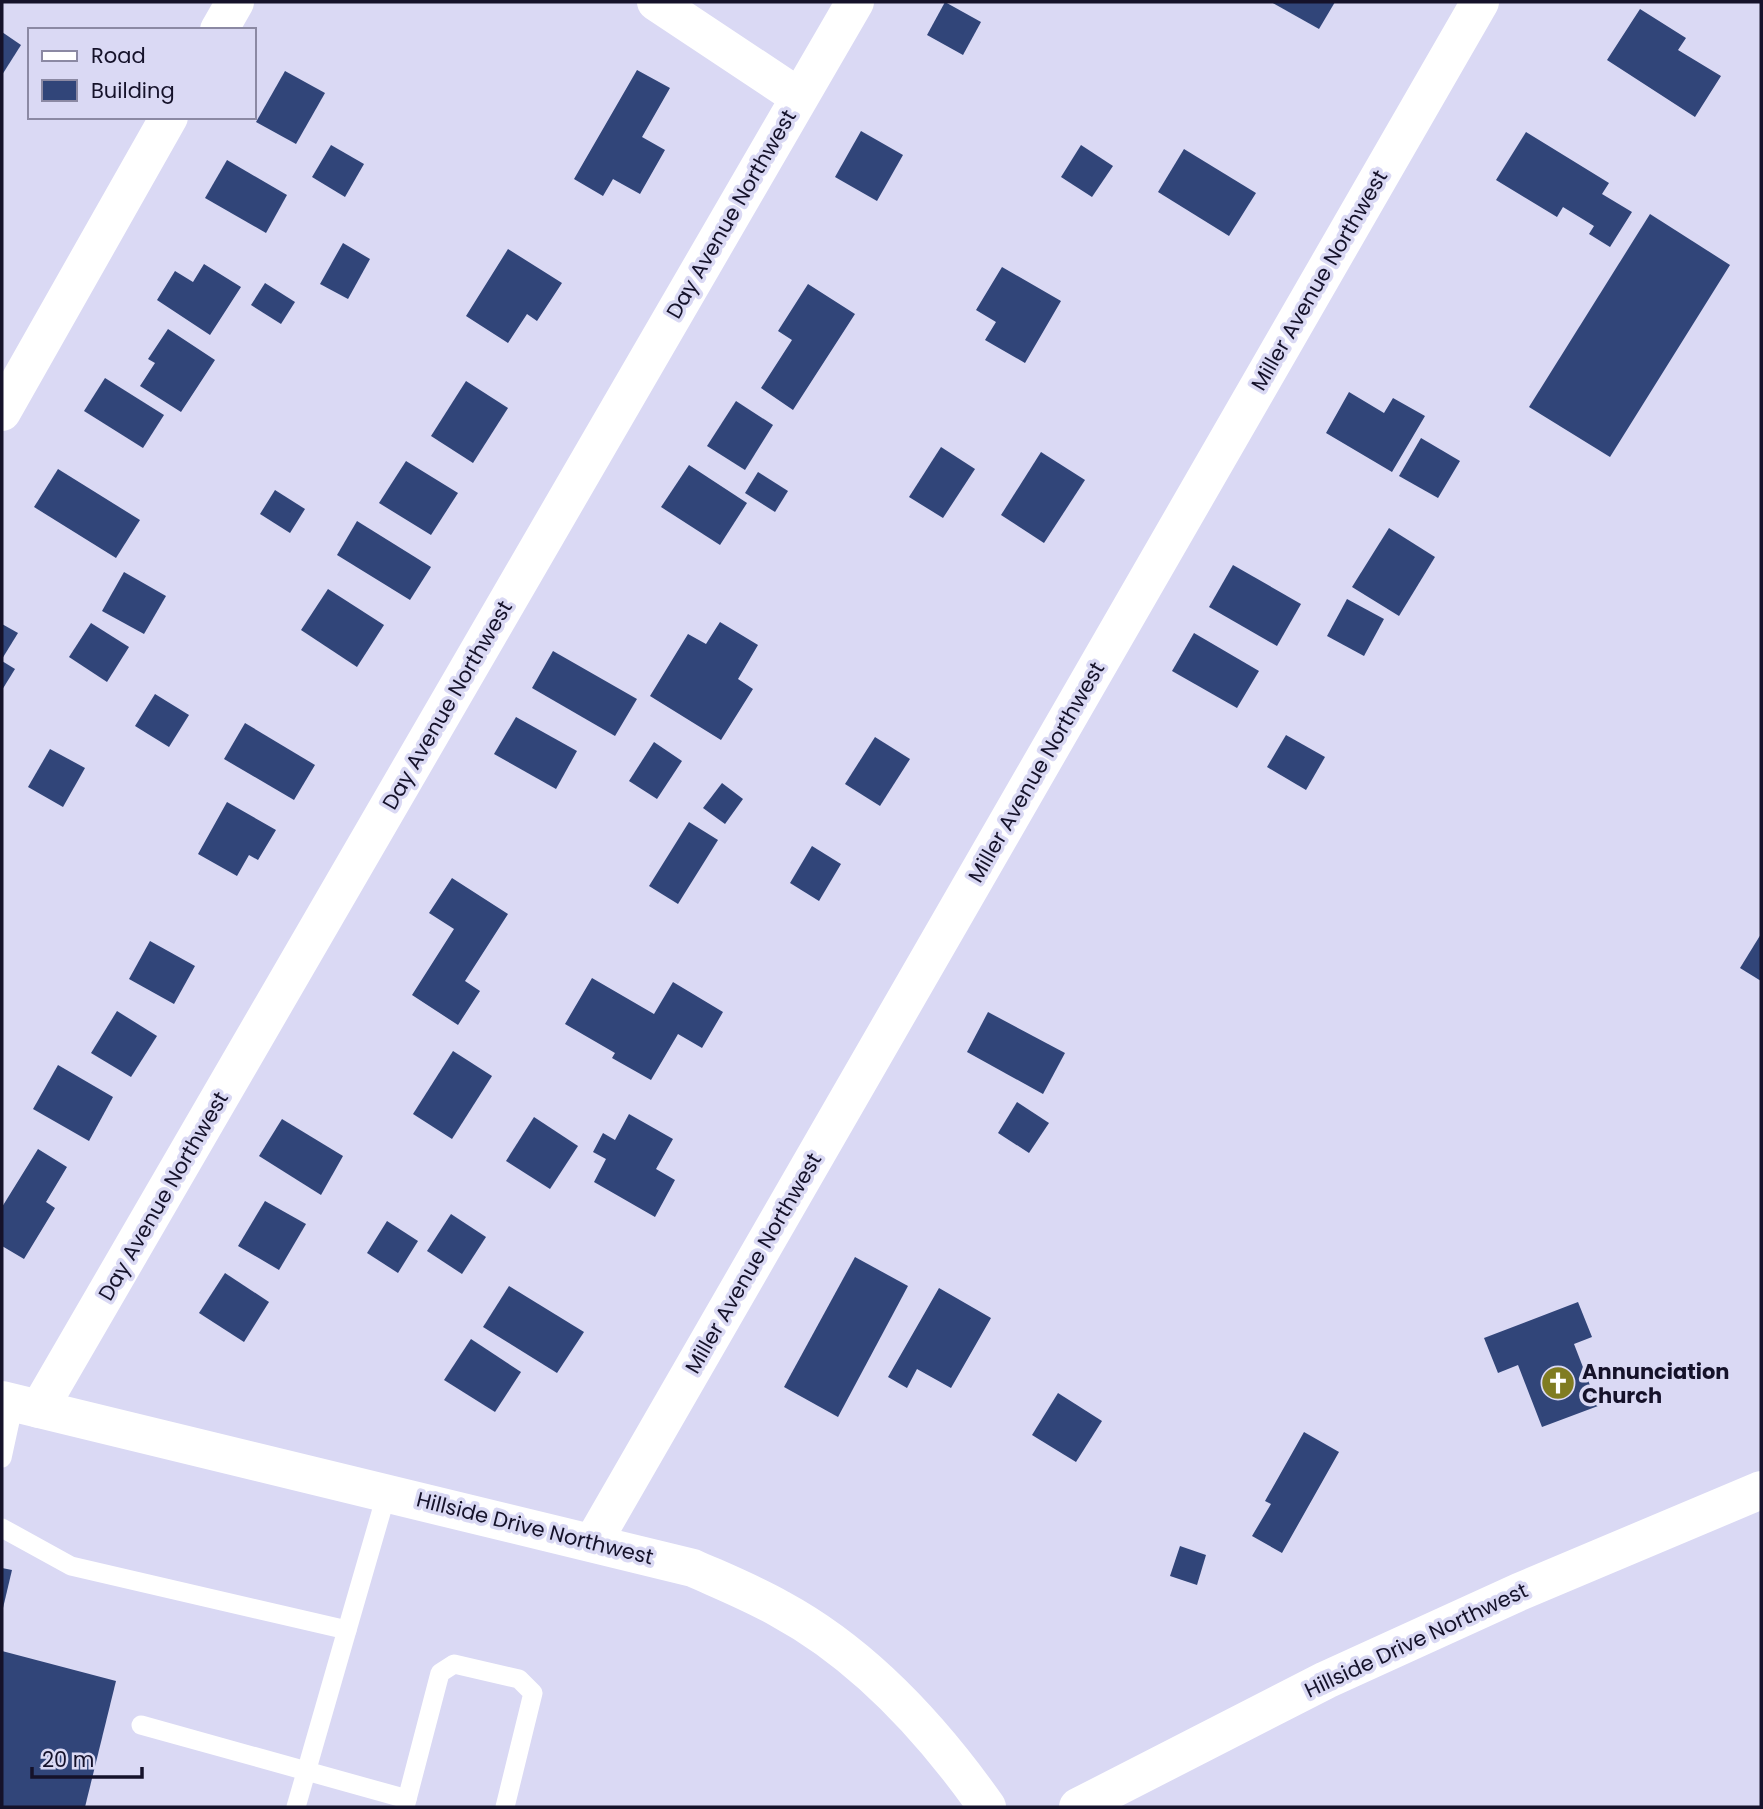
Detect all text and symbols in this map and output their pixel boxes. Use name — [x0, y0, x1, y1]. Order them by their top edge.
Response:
legend — [28, 28, 256, 119]
text: Road — [91, 41, 146, 70]
text: Building — [91, 76, 175, 105]
street label: Day Avenue Northwest — [659, 104, 803, 324]
street label: Miller Avenue Northwest — [1244, 164, 1394, 396]
street label: Day Avenue Northwest — [375, 595, 519, 815]
street label: Miller Avenue Northwest — [961, 656, 1111, 888]
street label: Day Avenue Northwest — [91, 1086, 235, 1306]
street label: Miller Avenue Northwest — [678, 1147, 828, 1379]
place label: Annunciation Church — [1582, 1357, 1730, 1410]
church icon: Annunciation Church — [1539, 1364, 1577, 1402]
street label: Hillside Drive Northwest — [414, 1485, 656, 1571]
street label: Hillside Drive Northwest — [1300, 1575, 1532, 1705]
scale bar — [32, 1736, 142, 1780]
text: 20 m — [42, 1745, 95, 1774]

